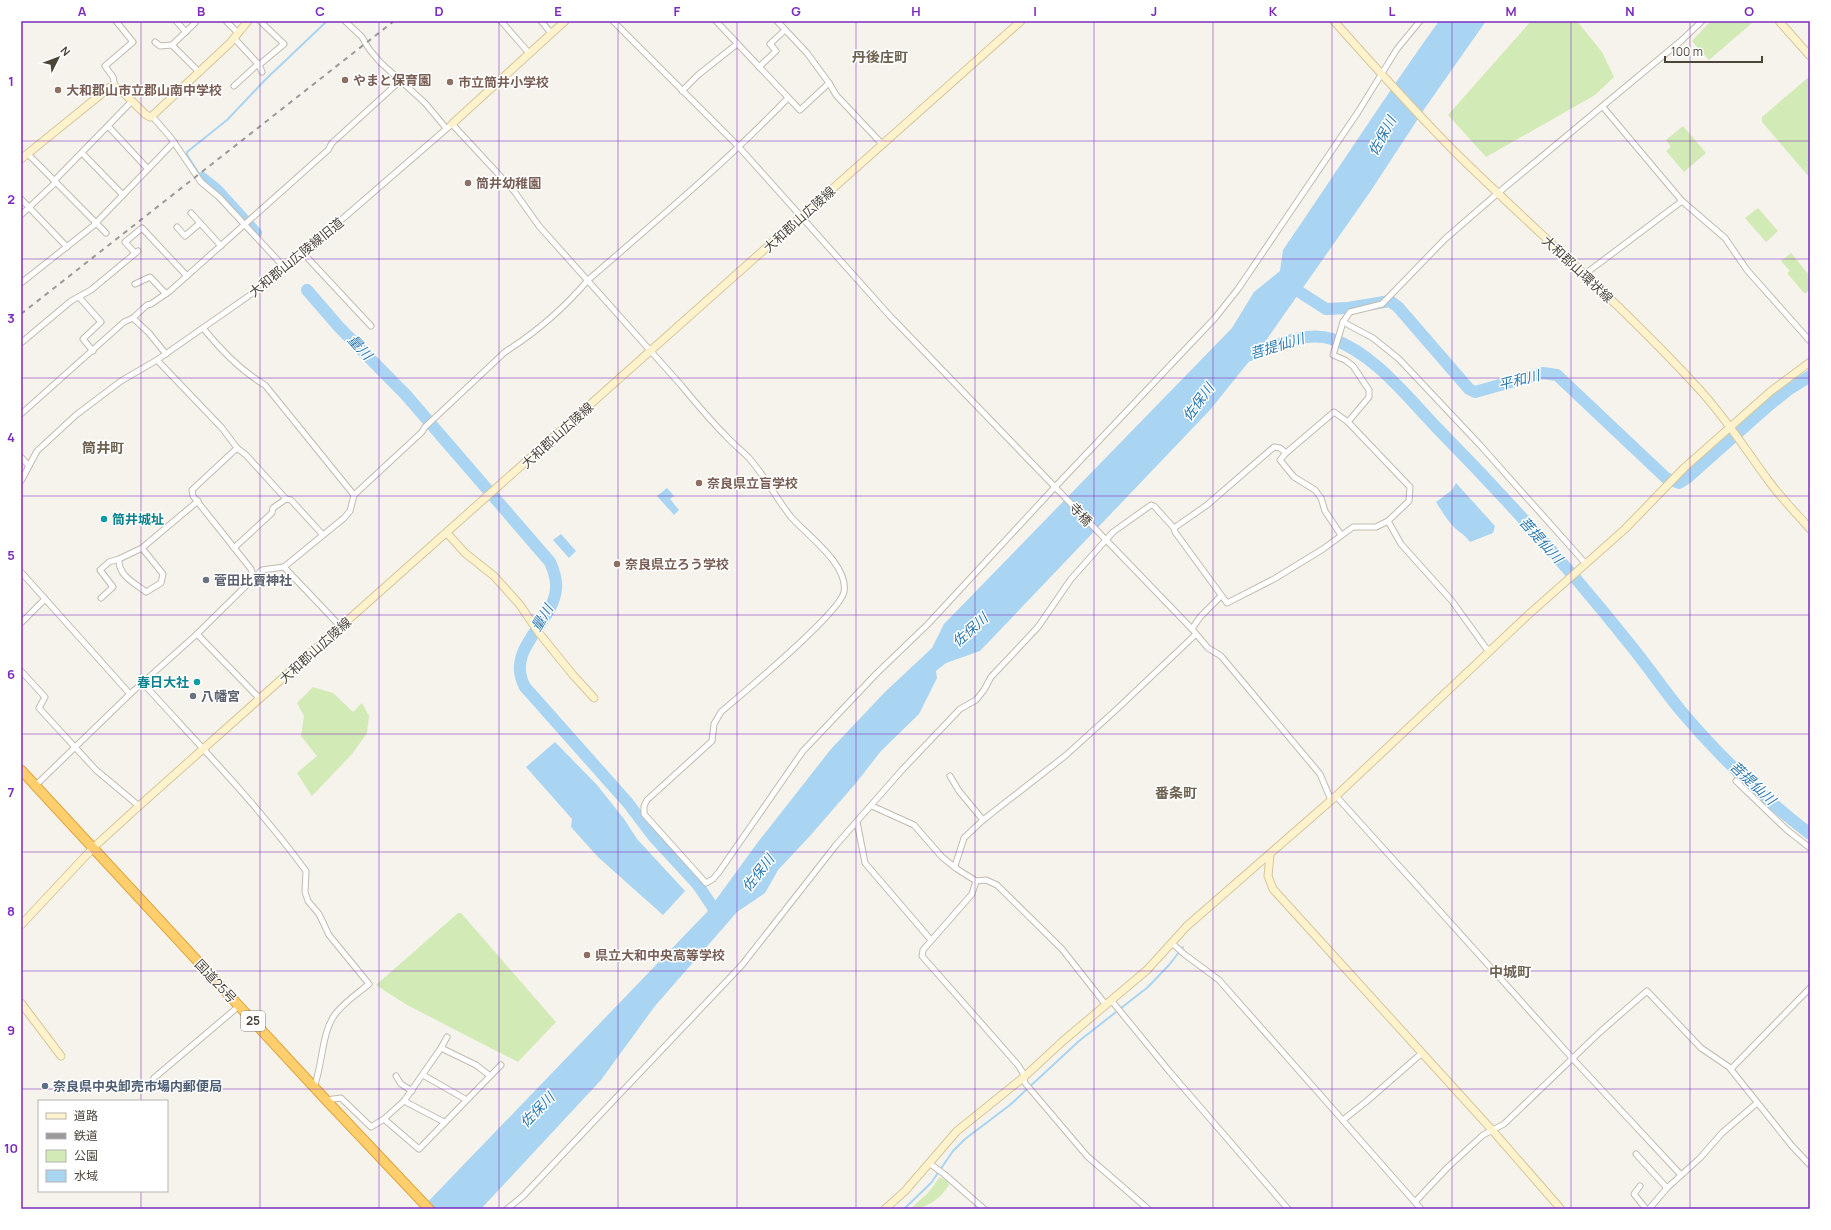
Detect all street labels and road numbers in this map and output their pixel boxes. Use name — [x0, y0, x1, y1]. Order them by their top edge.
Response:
street label: 大和郡山広陵線 — [759, 182, 839, 256]
street label: 大和郡山広陵線旧道 — [245, 213, 347, 301]
street label: 大和郡山環状線 — [1539, 231, 1617, 307]
street label: 大和郡山広陵線 — [517, 398, 597, 472]
street label: 寺橋 — [1066, 498, 1096, 530]
street label: 大和郡山広陵線 — [275, 613, 355, 687]
street label: 国道25号 — [191, 955, 241, 1007]
road number: 25 — [241, 1011, 265, 1031]

